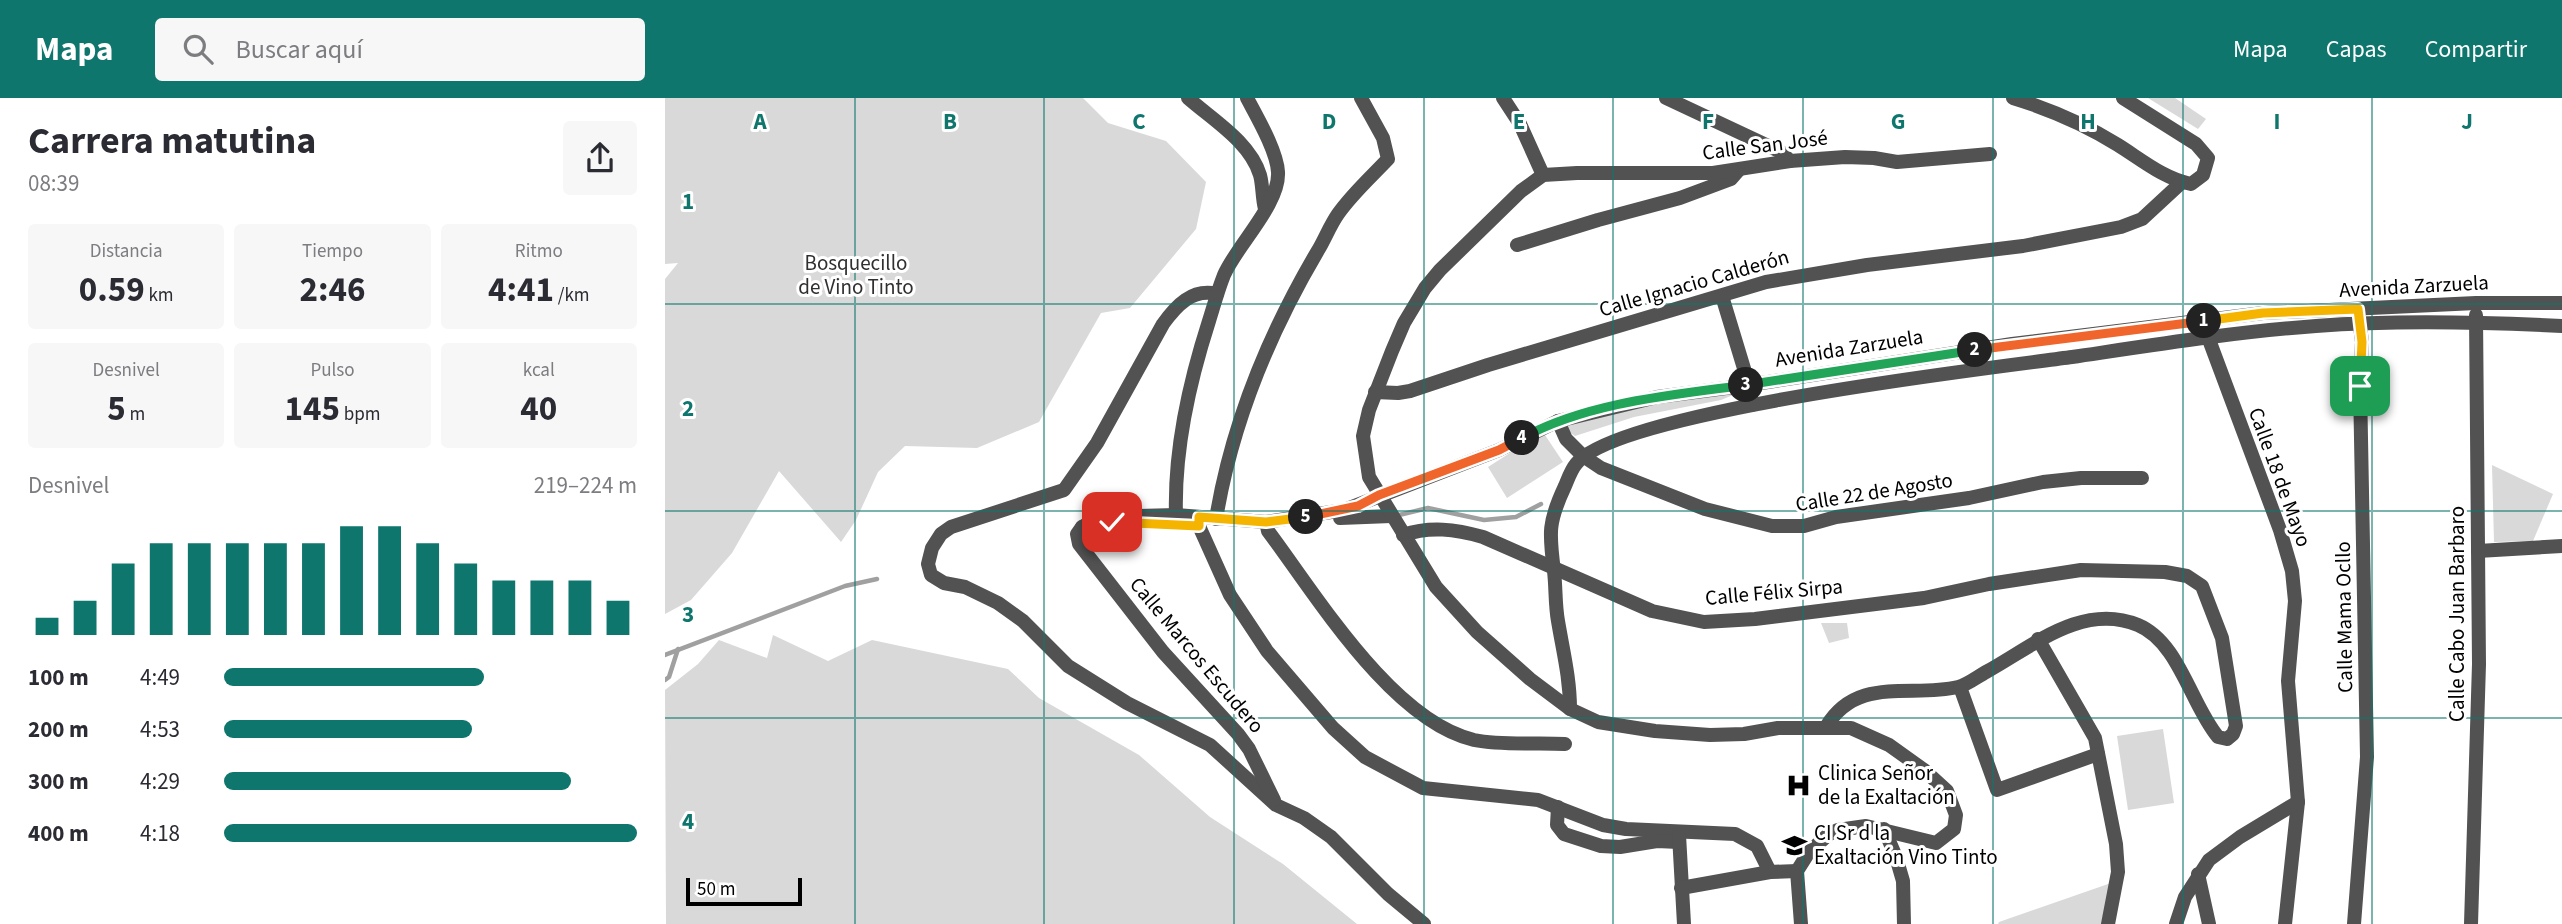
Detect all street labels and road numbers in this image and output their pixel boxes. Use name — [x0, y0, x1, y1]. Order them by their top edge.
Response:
street label: Calle San José — [1701, 122, 1829, 168]
street label: Calle Ignacio Calderón — [1595, 242, 1793, 324]
street label: Avenida Zarzuela — [2338, 267, 2490, 305]
street label: Avenida Zarzuela — [1773, 321, 1925, 375]
street label: Calle 18 de Mayo — [2241, 403, 2319, 551]
street label: Calle 22 de Agosto — [1793, 465, 1955, 519]
street label: Calle Cabo Juan Barbaro — [2442, 506, 2472, 722]
street label: Calle Mama Ocllo — [2328, 541, 2360, 693]
street label: Calle Marcos Escudero — [1123, 570, 1271, 740]
street label: Calle Félix Sirpa — [1704, 571, 1844, 613]

